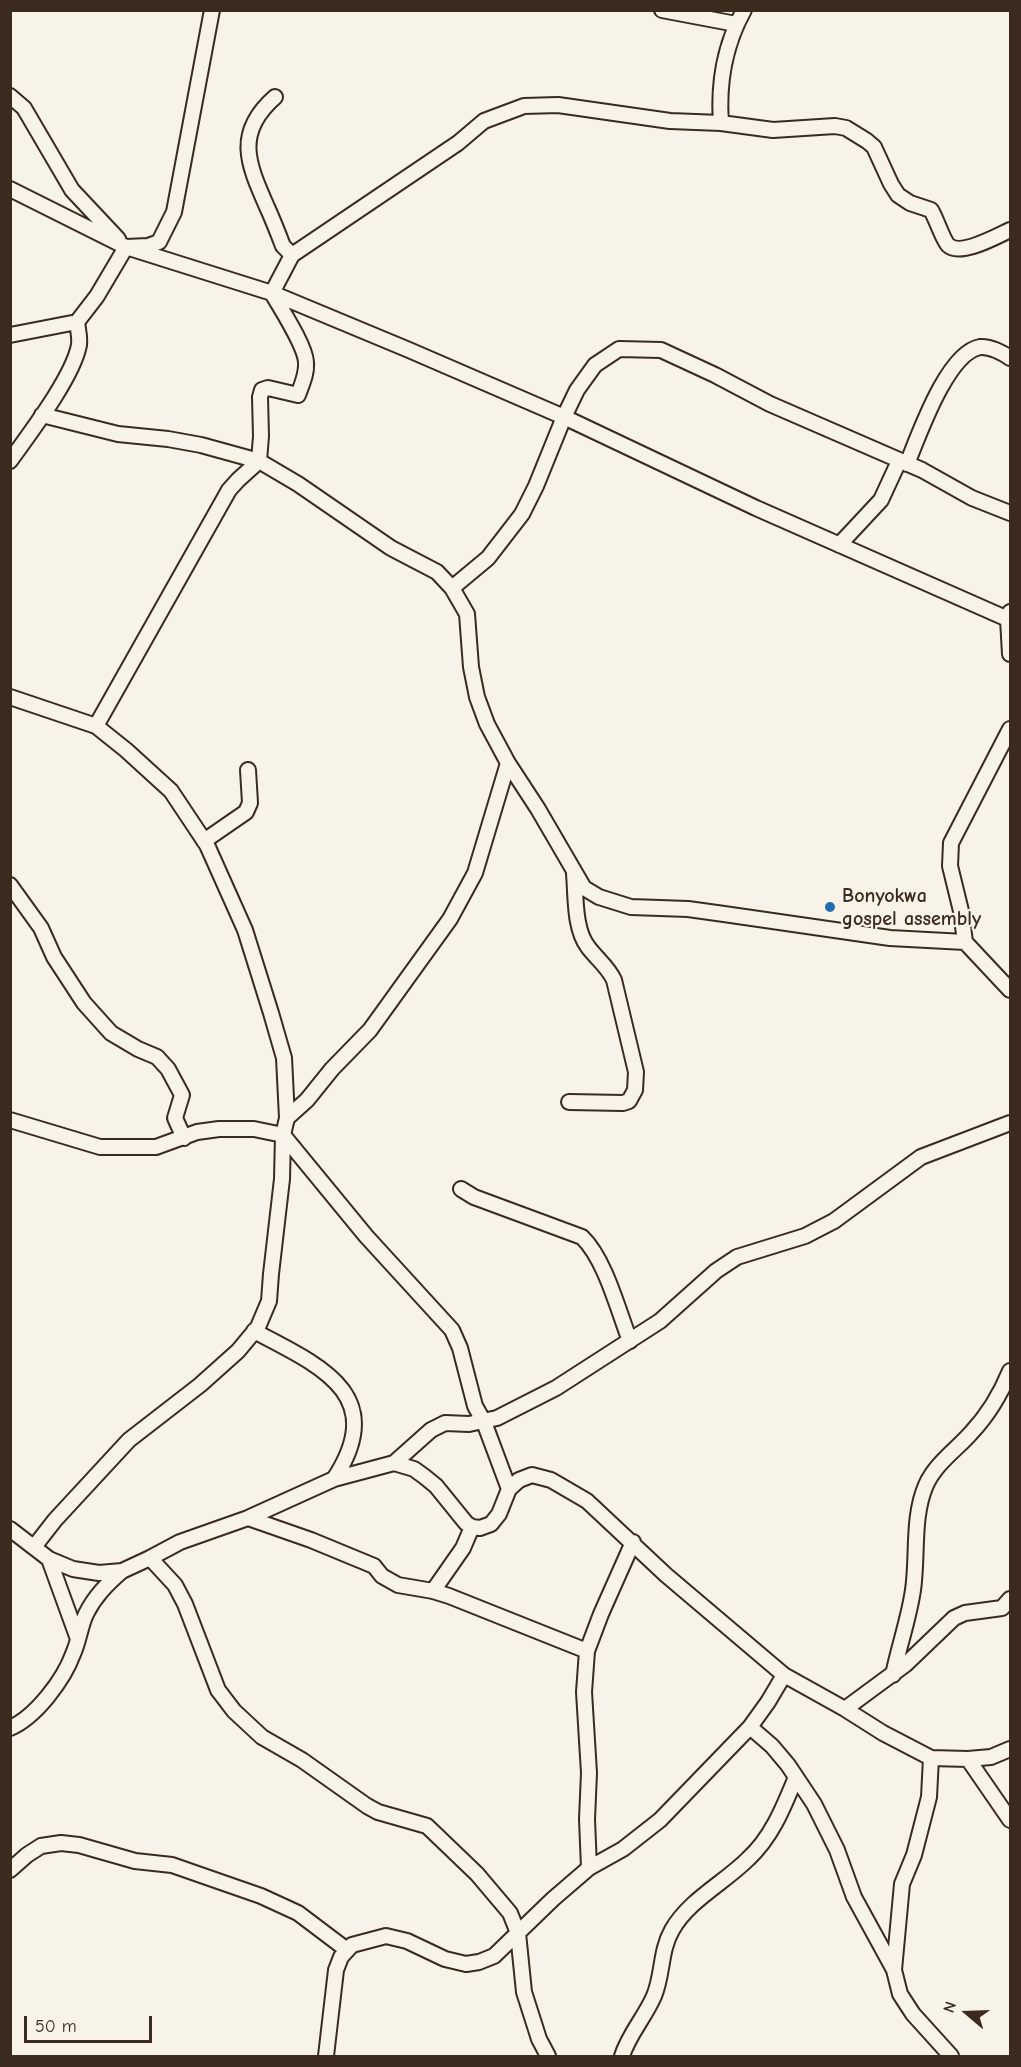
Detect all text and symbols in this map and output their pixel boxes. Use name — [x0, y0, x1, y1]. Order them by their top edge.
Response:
place label: Bonyokwa gospel assembly — [842, 884, 981, 931]
marker: Bonyokwa gospel assembly — [823, 900, 837, 914]
north arrow — [937, 1983, 997, 2043]
text: N — [940, 1999, 960, 2015]
scale bar — [27, 2004, 154, 2042]
text: 50 m — [35, 2016, 77, 2037]

